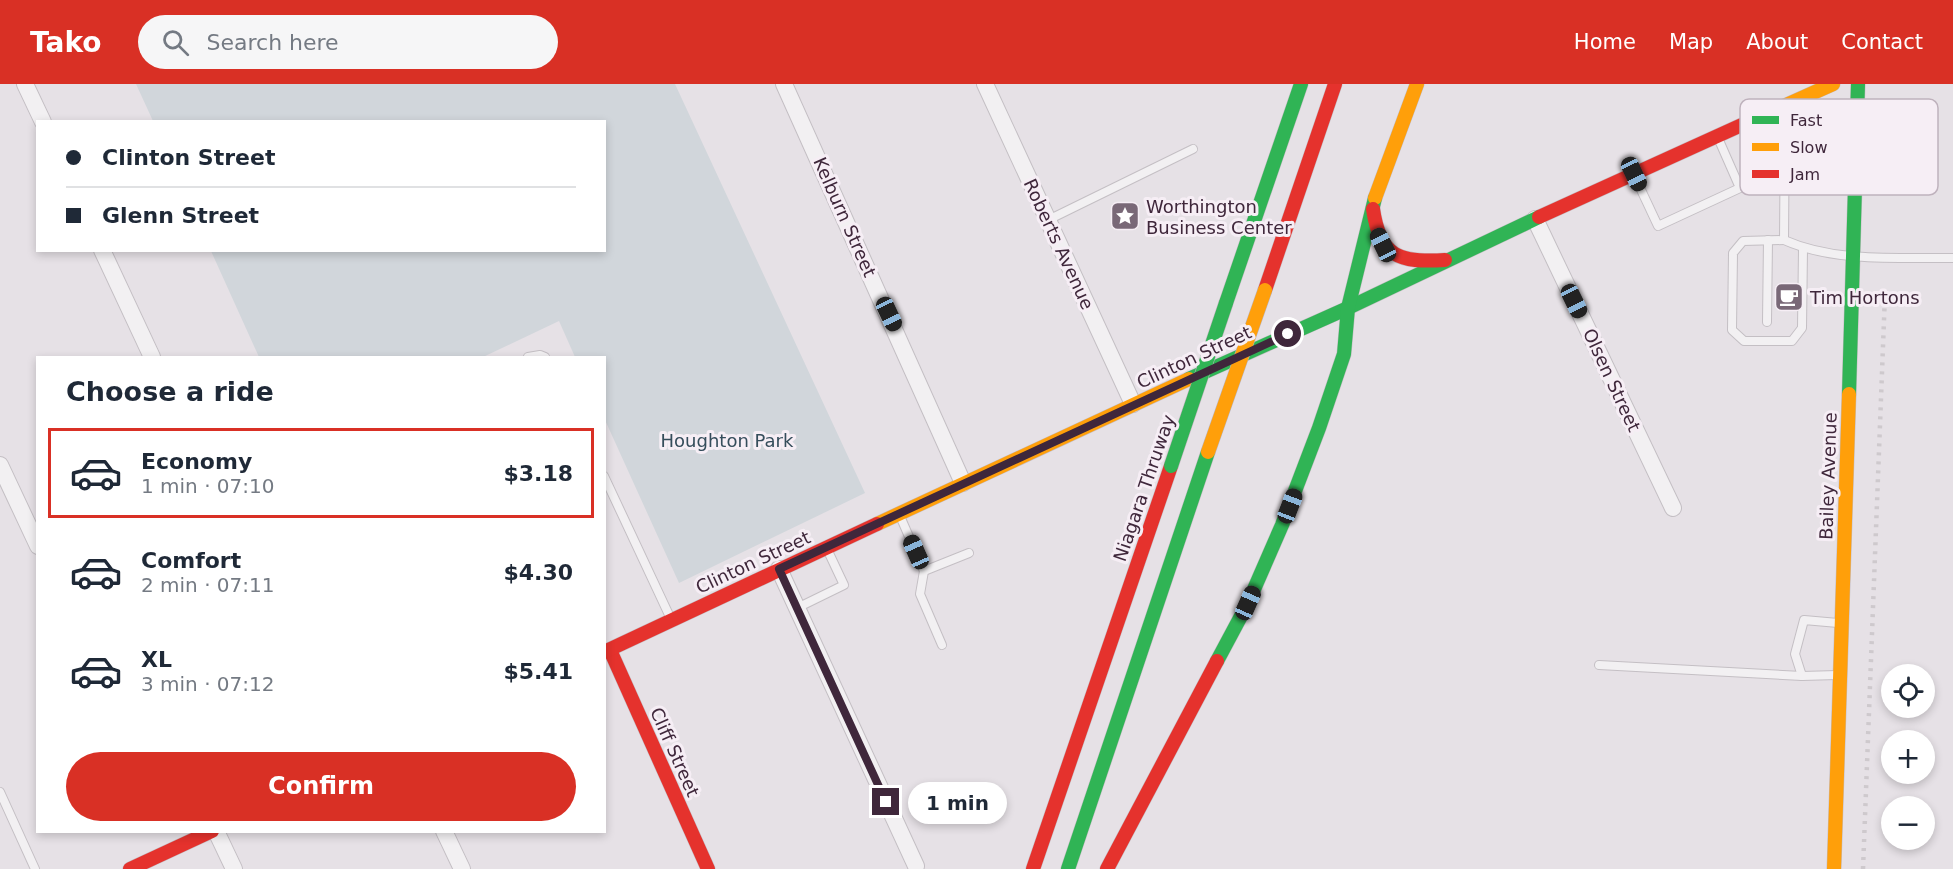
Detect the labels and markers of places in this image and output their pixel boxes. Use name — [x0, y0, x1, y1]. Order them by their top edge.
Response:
place label: Worthington Business Center — [1146, 196, 1292, 238]
place icon: Worthington Business Center — [1109, 200, 1141, 232]
cafe icon: Tim Hortons — [1773, 281, 1805, 313]
place label: Tim Hortons — [1809, 287, 1920, 308]

